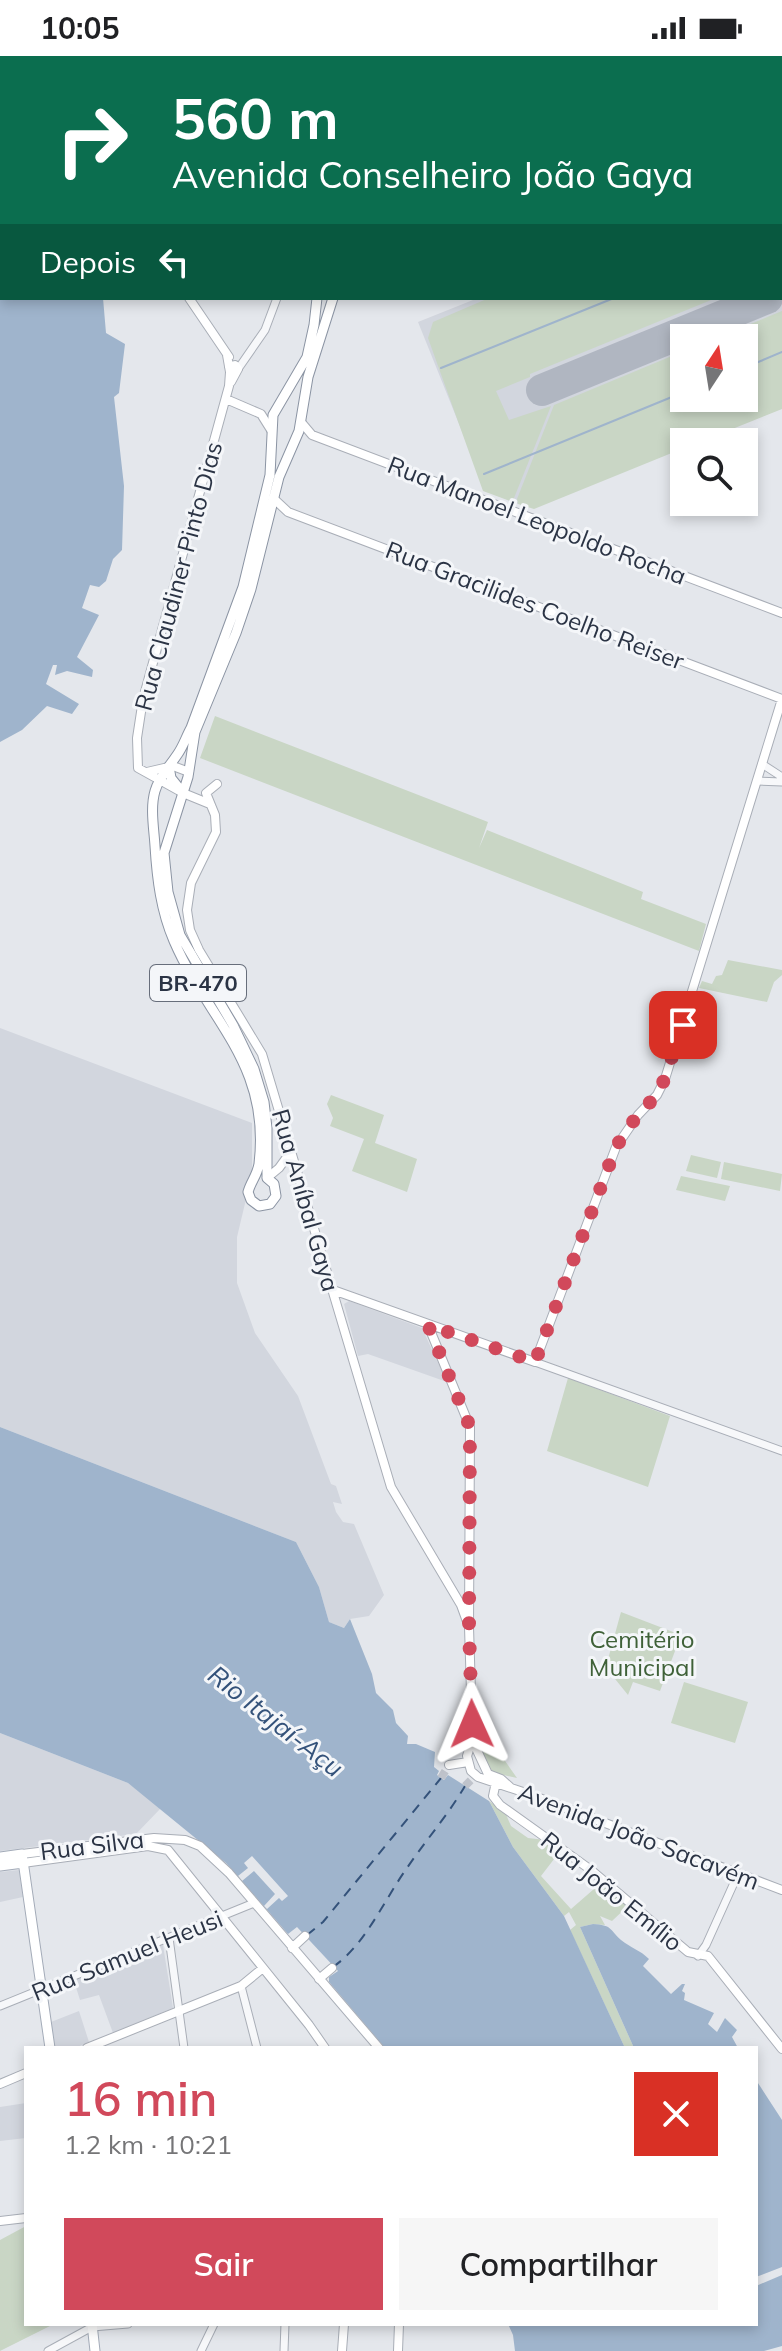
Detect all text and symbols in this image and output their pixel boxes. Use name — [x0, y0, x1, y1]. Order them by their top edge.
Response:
text: 10:05 — [40, 9, 119, 47]
text: 560 m — [172, 83, 339, 153]
icon: right — [40, 88, 144, 192]
text: Avenida Conselheiro João Gaya — [172, 152, 693, 197]
icon: left — [152, 240, 196, 284]
text: Depois — [40, 243, 136, 281]
north arrow — [670, 324, 758, 412]
map controls — [670, 324, 758, 516]
button: search — [670, 428, 758, 516]
street label: Rua Claudiner Pinto Dias — [128, 438, 228, 714]
street label: Rua Manoel Leopoldo Rocha — [384, 449, 690, 591]
street label: Rua Gracilides Coelho Reiser — [382, 534, 689, 676]
road number: BR-470 — [150, 965, 246, 1001]
pin — [649, 991, 717, 1059]
icon: arrive — [661, 1003, 705, 1047]
street label: Rua Aníbal Gaya — [266, 1105, 346, 1295]
park label: Cemitério Municipal — [589, 1624, 695, 1682]
water label: Rio Itajaí-Açu — [202, 1658, 350, 1784]
position arrow — [430, 1682, 514, 1766]
street label: Avenida João Sacavém — [514, 1776, 764, 1896]
street label: Rua Silva — [38, 1824, 146, 1866]
street label: Rua João Emílio — [535, 1825, 689, 1957]
street label: Rua Samuel Heusi — [27, 1903, 227, 2007]
text: 16 min — [64, 2068, 217, 2128]
button: close — [634, 2072, 718, 2156]
text: 1.2 km · 10:21 — [64, 2128, 232, 2161]
button: Sair — [64, 2218, 383, 2310]
button: Compartilhar — [399, 2218, 718, 2310]

